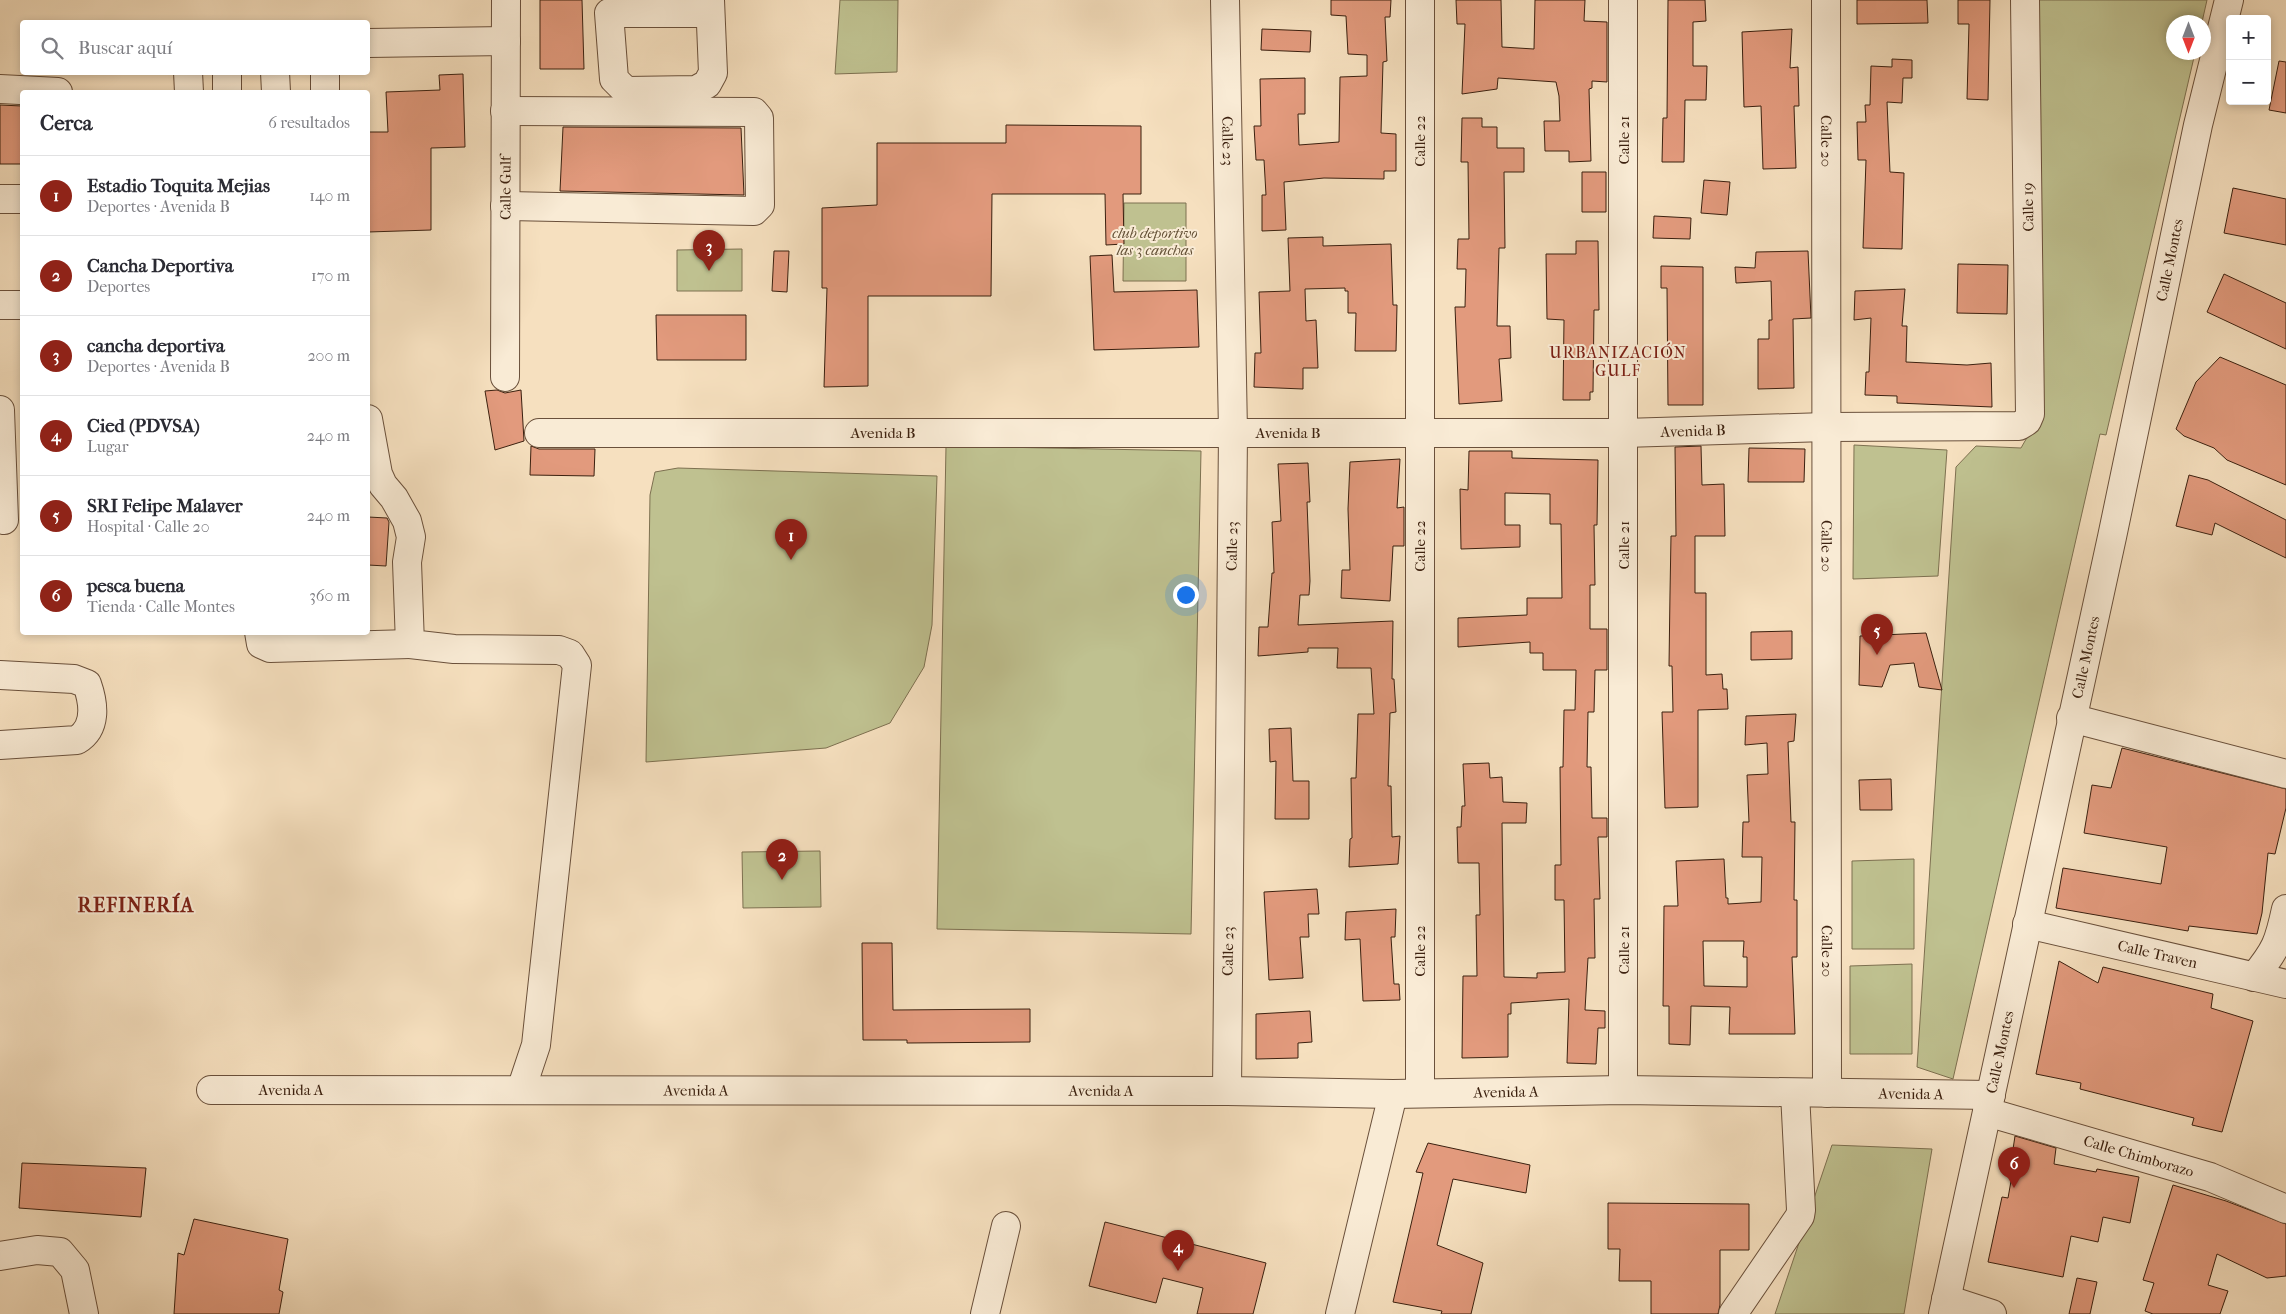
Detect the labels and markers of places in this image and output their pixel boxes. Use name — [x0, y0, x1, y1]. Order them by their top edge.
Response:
pin: 3 — [693, 230, 725, 271]
pin: 1 — [775, 519, 807, 560]
pin: 5 — [1861, 614, 1893, 655]
pin: 2 — [766, 839, 798, 880]
pin: 6 — [1998, 1147, 2030, 1188]
pin: 4 — [1162, 1230, 1194, 1271]

